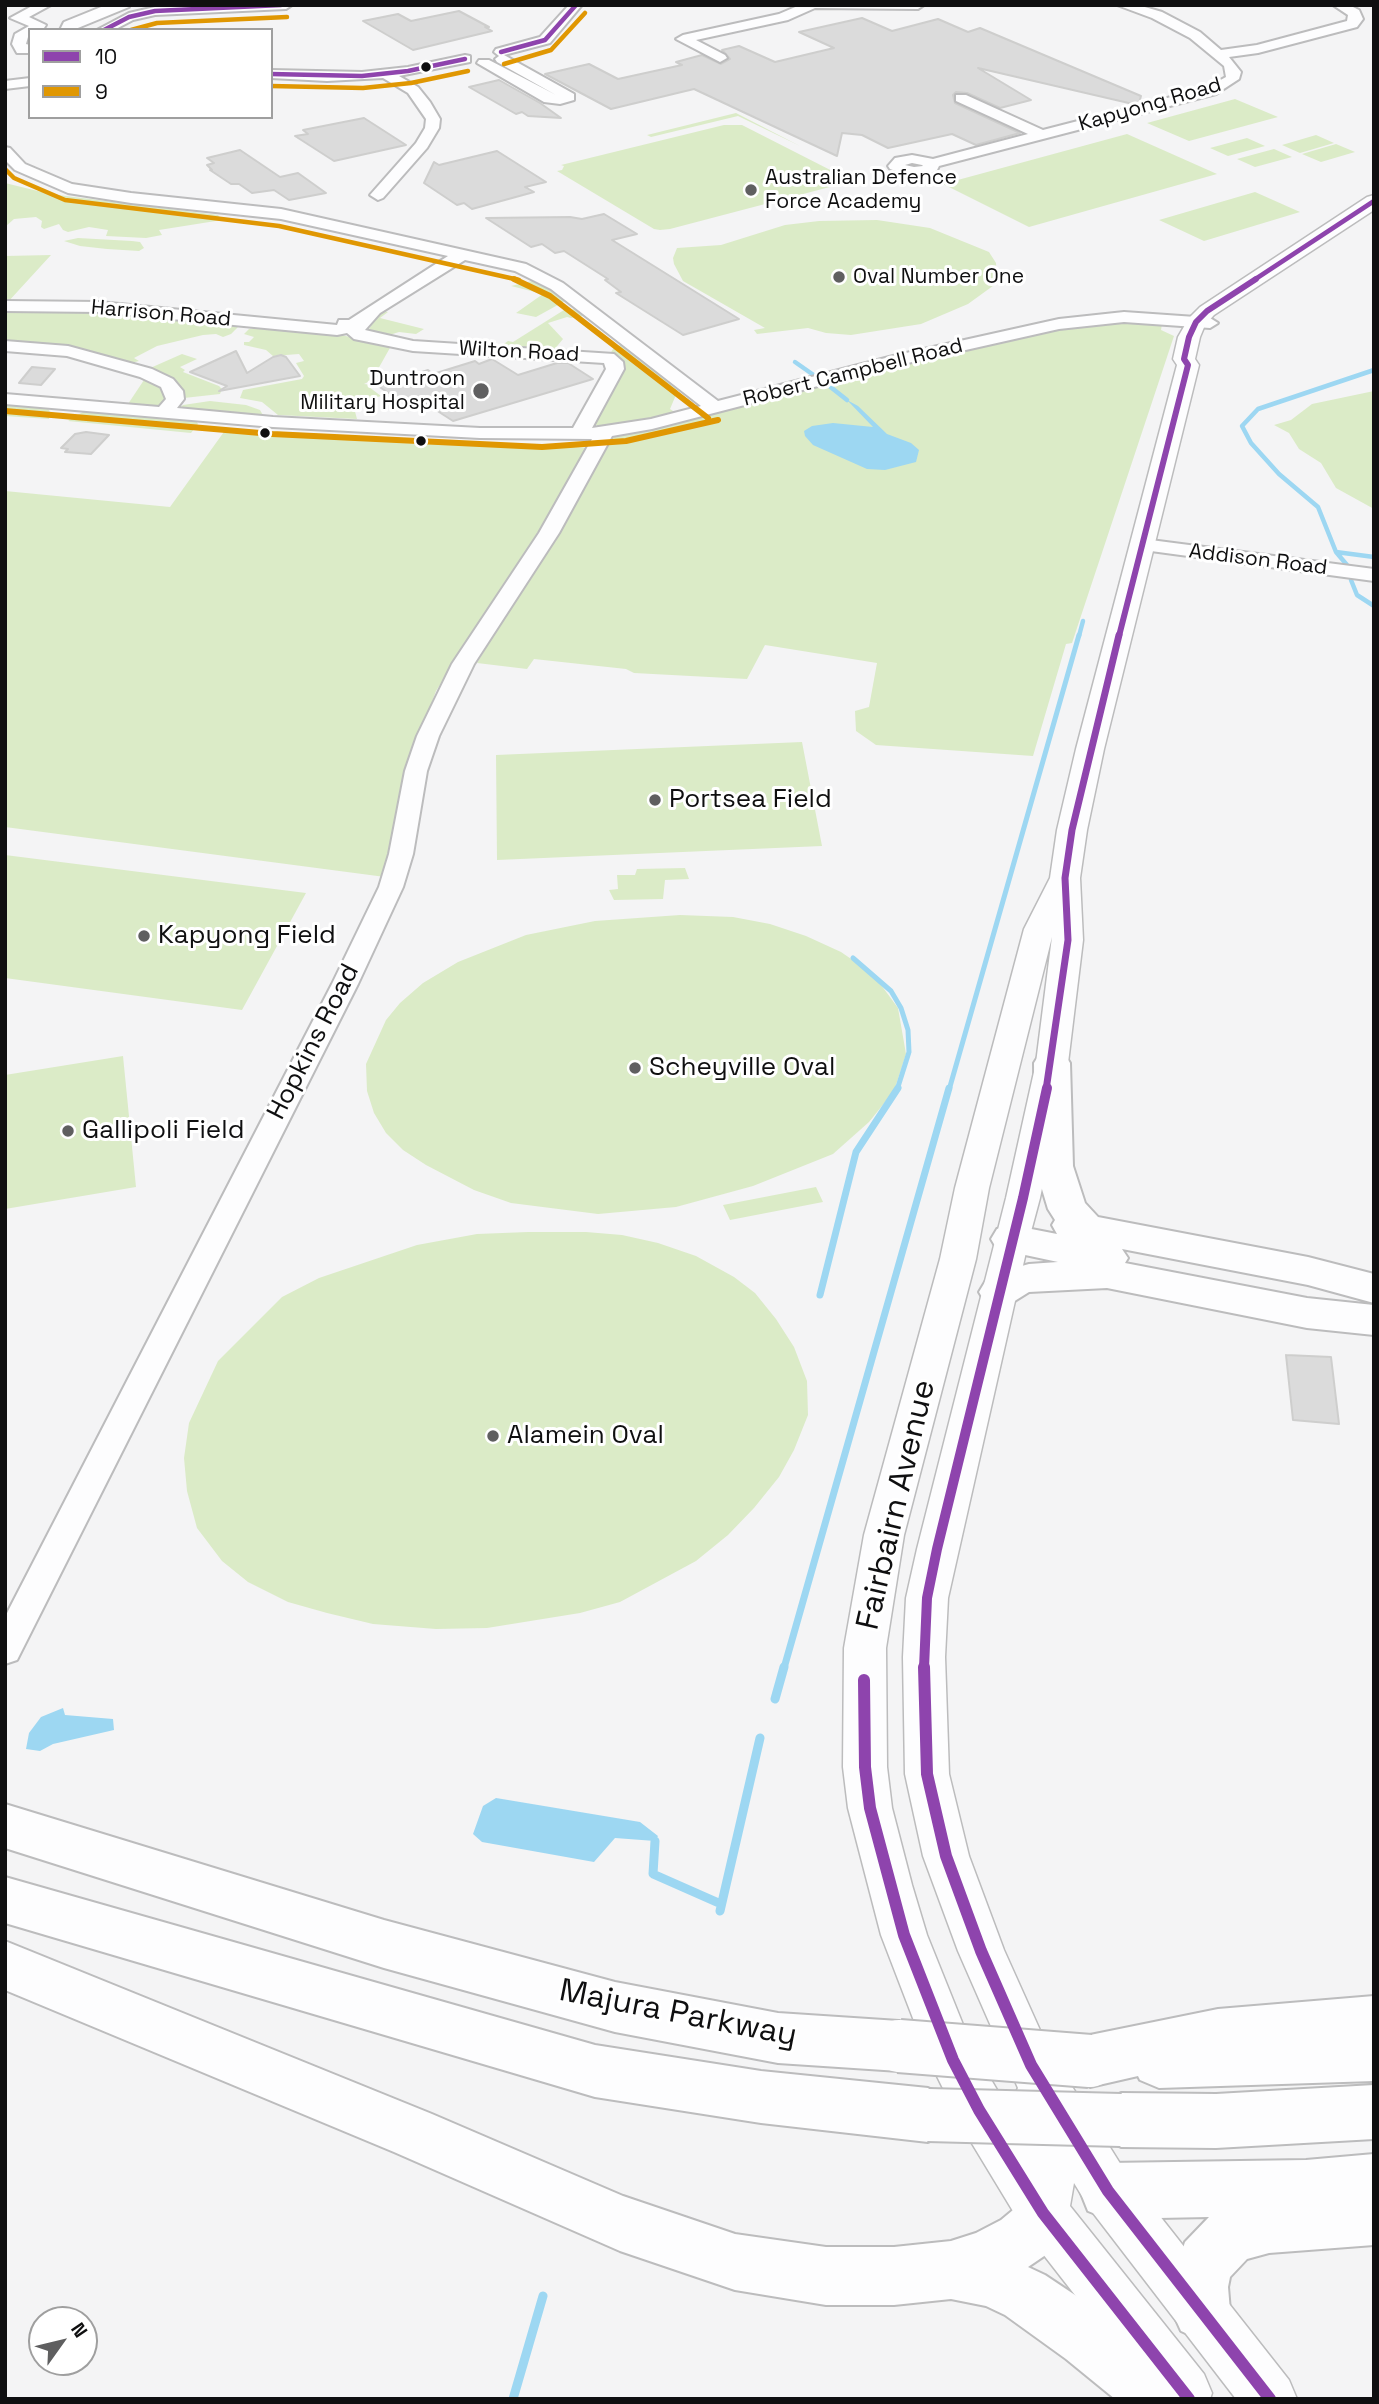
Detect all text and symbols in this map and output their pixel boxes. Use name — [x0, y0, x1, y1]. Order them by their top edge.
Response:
legend — [28, 28, 273, 119]
text: 10 — [95, 43, 117, 70]
unlabelled marker — [419, 60, 433, 74]
street label: Kapyong Road — [1076, 73, 1224, 137]
text: 9 — [95, 78, 108, 105]
place label: Australian Defence Force Academy — [765, 165, 957, 215]
marker: Australian Defence Force Academy — [743, 182, 759, 198]
place label: Oval Number One — [853, 264, 1024, 290]
marker: Oval Number One — [831, 269, 847, 285]
street label: Harrison Road — [90, 295, 232, 333]
street label: Robert Campbell Road — [741, 333, 965, 413]
street label: Wilton Road — [458, 336, 580, 368]
place label: Duntroon Military Hospital — [300, 366, 465, 416]
marker: Duntroon Military Hospital — [471, 381, 491, 401]
unlabelled marker — [258, 426, 272, 440]
unlabelled marker — [414, 434, 428, 448]
street label: Addison Road — [1187, 539, 1329, 581]
place label: Portsea Field — [669, 784, 832, 816]
marker: Portsea Field — [647, 792, 663, 808]
place label: Kapyong Field — [158, 920, 336, 952]
marker: Kapyong Field — [136, 928, 152, 944]
street label: Hopkins Road — [261, 959, 367, 1125]
place label: Scheyville Oval — [649, 1052, 835, 1084]
marker: Scheyville Oval — [627, 1060, 643, 1076]
place label: Gallipoli Field — [82, 1115, 244, 1147]
marker: Gallipoli Field — [60, 1123, 76, 1139]
street label: Fairbairn Avenue — [850, 1376, 944, 1634]
place label: Alamein Oval — [507, 1420, 664, 1452]
marker: Alamein Oval — [485, 1428, 501, 1444]
street label: Majura Parkway — [556, 1972, 800, 2056]
north arrow — [28, 2306, 98, 2376]
text: N — [65, 2318, 93, 2342]

